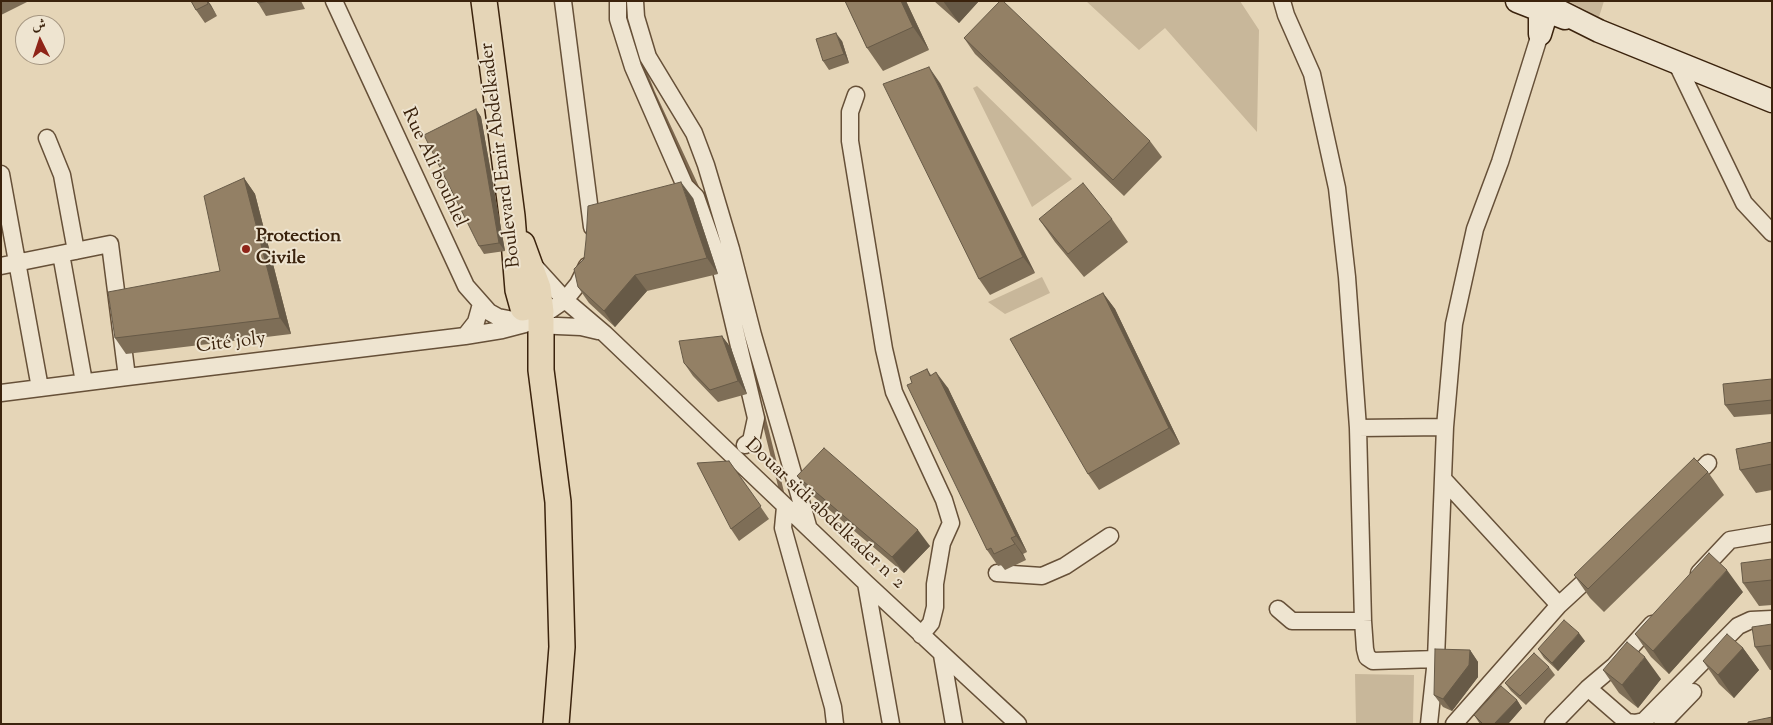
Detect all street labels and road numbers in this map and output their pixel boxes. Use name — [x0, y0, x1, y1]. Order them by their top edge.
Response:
street label: Boulevard Emir Abdelkader — [477, 41, 527, 269]
street label: Rue Ali bouhlel — [395, 105, 471, 231]
street label: Cité joly — [195, 328, 267, 360]
street label: Douar sidi abdelkader n° 2 — [739, 435, 909, 595]

